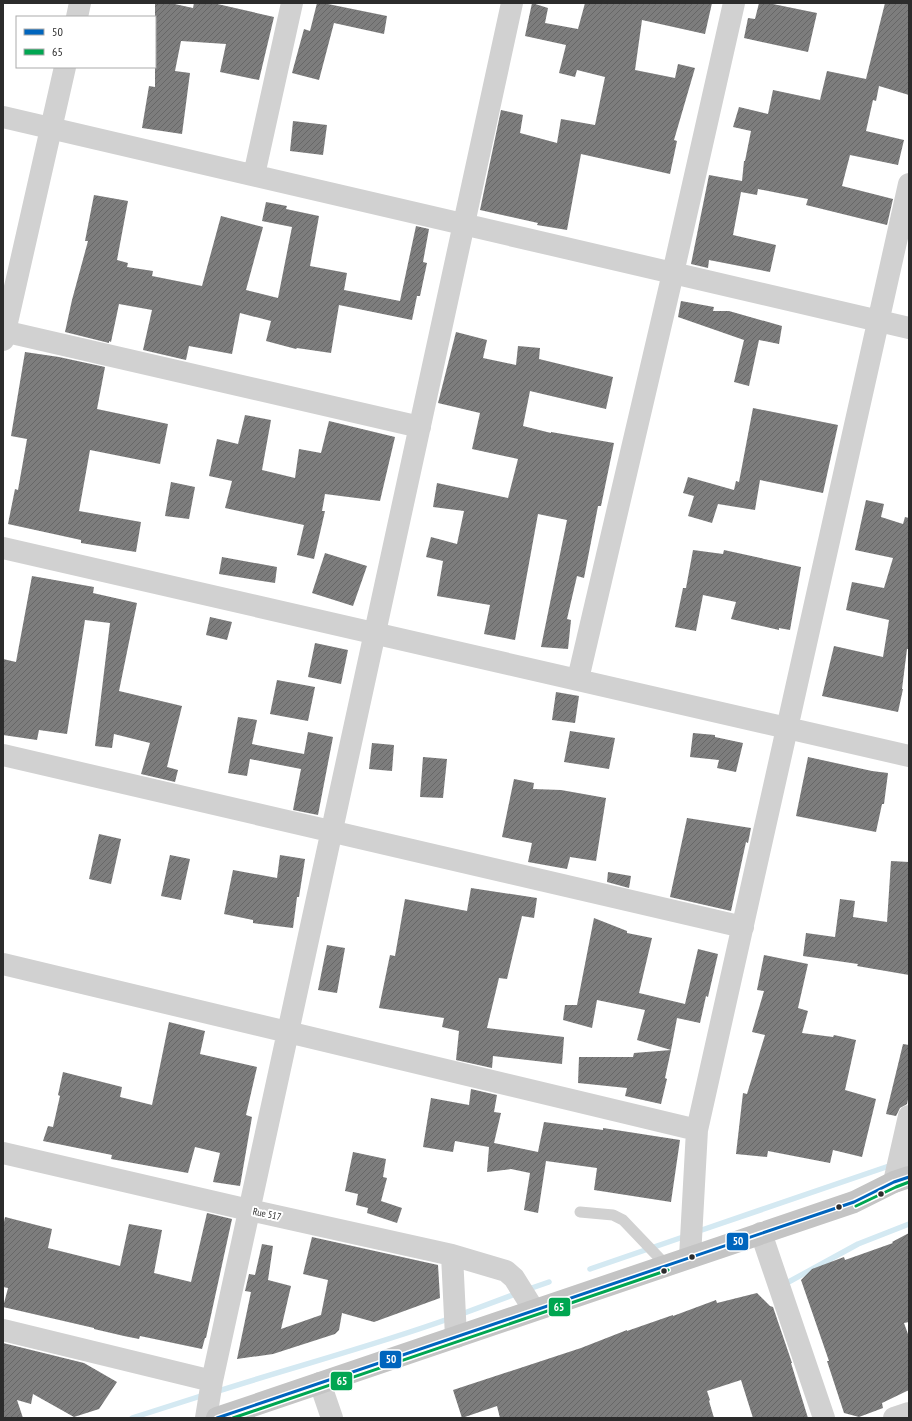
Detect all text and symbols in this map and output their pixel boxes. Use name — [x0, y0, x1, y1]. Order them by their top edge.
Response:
legend — [16, 16, 156, 68]
text: 50 — [52, 24, 63, 39]
text: 65 — [52, 44, 63, 59]
unlabelled marker — [876, 1189, 886, 1199]
unlabelled marker — [834, 1202, 844, 1212]
street label: Rue 517 — [252, 1205, 282, 1223]
line badge: 50 — [726, 1232, 749, 1251]
text: 50 — [733, 1234, 743, 1248]
unlabelled marker — [687, 1252, 697, 1262]
unlabelled marker — [659, 1266, 669, 1276]
line badge: 65 — [548, 1297, 571, 1317]
text: 65 — [554, 1300, 564, 1314]
line badge: 50 — [379, 1350, 402, 1369]
text: 50 — [386, 1352, 396, 1366]
line badge: 65 — [330, 1371, 353, 1391]
text: 65 — [337, 1374, 347, 1388]

